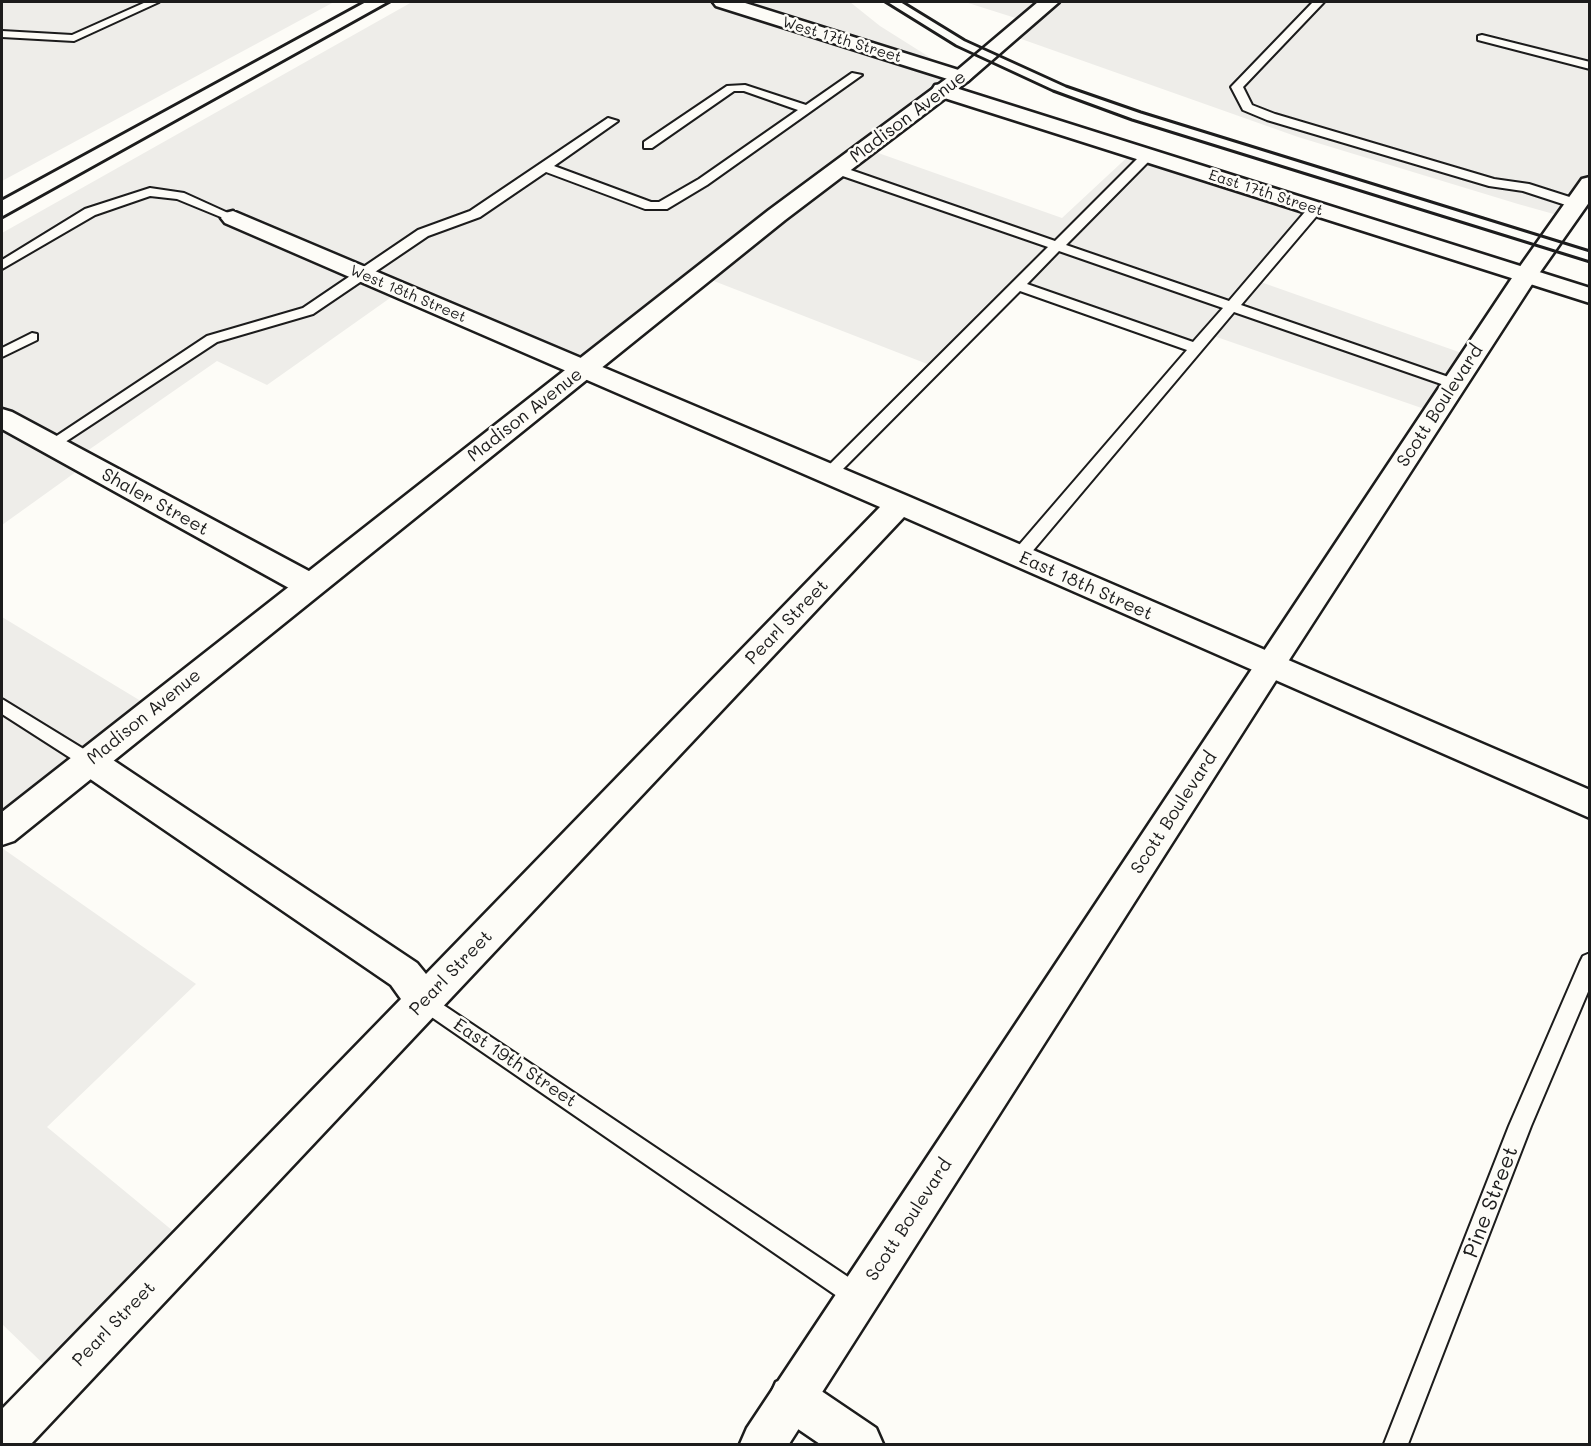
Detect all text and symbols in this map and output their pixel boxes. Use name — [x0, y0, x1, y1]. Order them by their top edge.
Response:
street label: West 17th Street — [780, 13, 904, 67]
street label: Madison Avenue — [846, 66, 970, 168]
street label: East 17th Street — [1206, 166, 1326, 220]
street label: West 18th Street — [347, 261, 469, 327]
street label: Scott Boulevard — [1392, 341, 1488, 471]
street label: Madison Avenue — [463, 363, 587, 467]
street label: Shaler Street — [98, 464, 212, 540]
street label: East 18th Street — [1016, 547, 1156, 625]
street label: Pearl Street — [741, 575, 833, 669]
street label: Madison Avenue — [83, 665, 205, 769]
street label: Scott Boulevard — [1126, 748, 1222, 878]
street label: Pearl Street — [405, 926, 497, 1020]
street label: East 19th Street — [449, 1014, 581, 1112]
street label: Pine Street — [1458, 1143, 1524, 1261]
street label: Scott Boulevard — [861, 1155, 957, 1285]
street label: Pearl Street — [68, 1277, 160, 1371]

